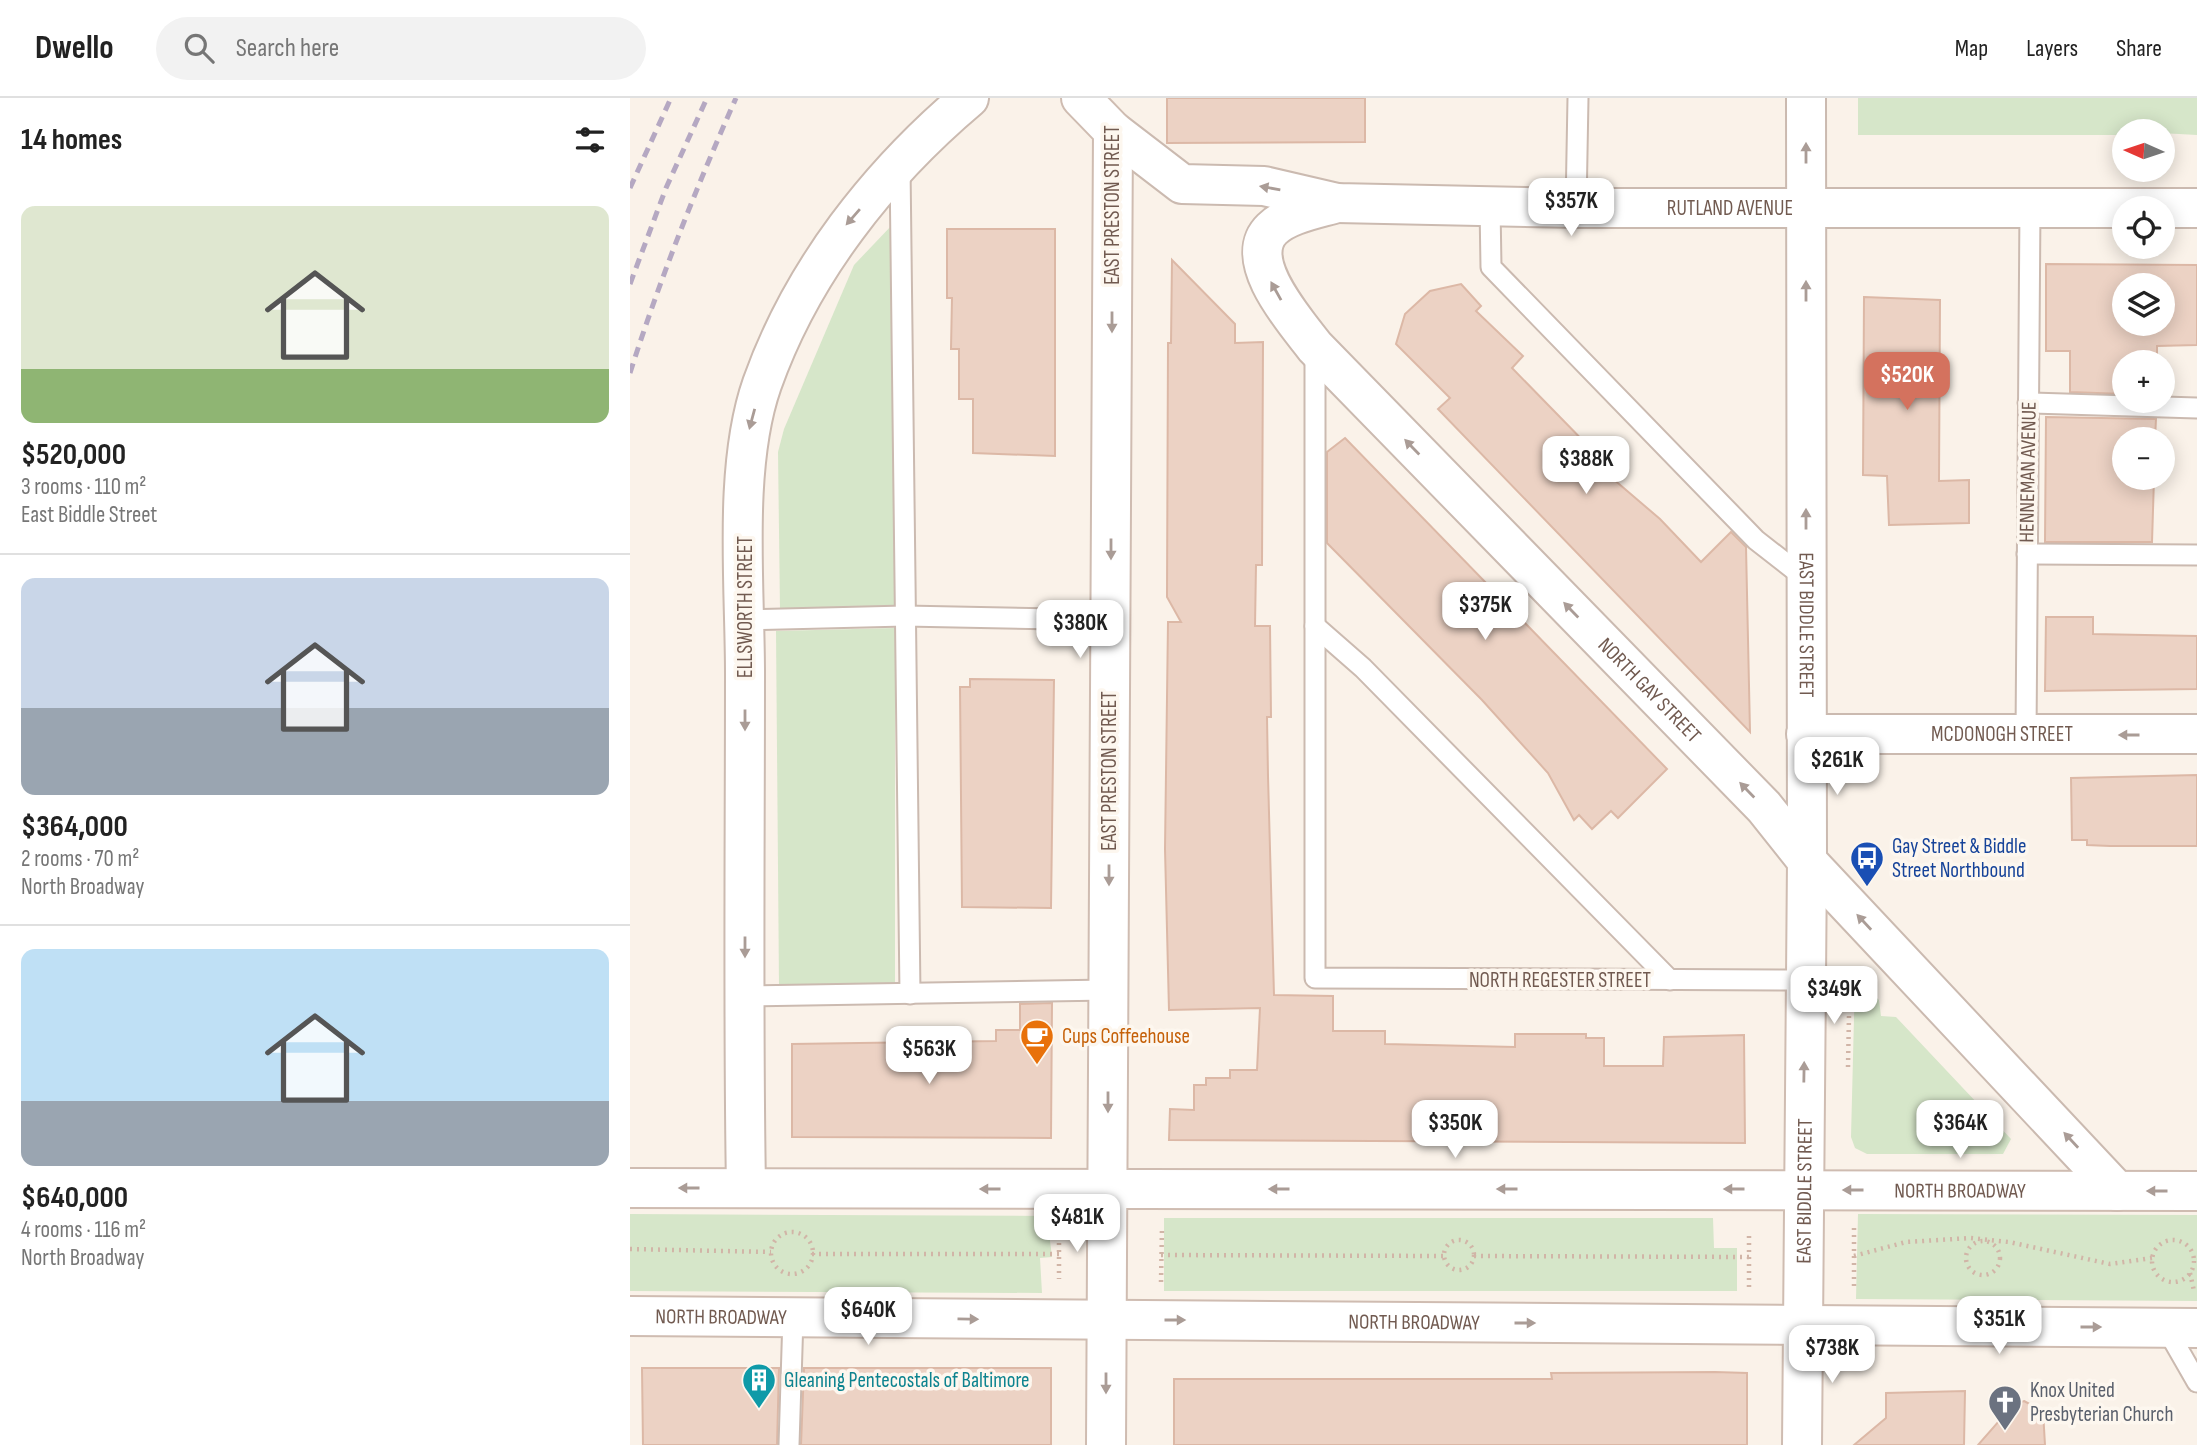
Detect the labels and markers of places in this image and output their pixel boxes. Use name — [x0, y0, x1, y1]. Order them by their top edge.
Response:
pin: $357K — [1522, 178, 1620, 238]
pin: $520K — [1858, 352, 1956, 412]
pin: $388K — [1537, 436, 1635, 496]
pin: $375K — [1436, 582, 1534, 642]
pin: $380K — [1031, 601, 1129, 660]
pin: $261K — [1788, 738, 1886, 797]
place label: Gay Street & Biddle Street Northbound — [1892, 834, 2026, 883]
bus stop icon: Gay Street & Biddle Street Northbound — [1848, 839, 1886, 888]
pin: $349K — [1785, 967, 1883, 1026]
cafe icon: Cups Coffeehouse — [1018, 1017, 1056, 1066]
place label: Cups Coffeehouse — [1062, 1024, 1190, 1049]
pin: $563K — [880, 1026, 978, 1086]
pin: $350K — [1406, 1100, 1504, 1160]
pin: $364K — [1911, 1100, 2009, 1160]
pin: $481K — [1028, 1194, 1126, 1254]
pin: $640K — [819, 1288, 917, 1347]
pin: $351K — [1950, 1296, 2048, 1356]
pin: $738K — [1783, 1326, 1881, 1385]
building icon: Gleaning Pentecostals of Baltimore — [740, 1361, 778, 1410]
place label: Gleaning Pentecostals of Baltimore — [784, 1368, 1030, 1393]
place label: Knox United Presbyterian Church — [2030, 1378, 2173, 1427]
church icon: Knox United Presbyterian Church — [1986, 1383, 2024, 1432]

